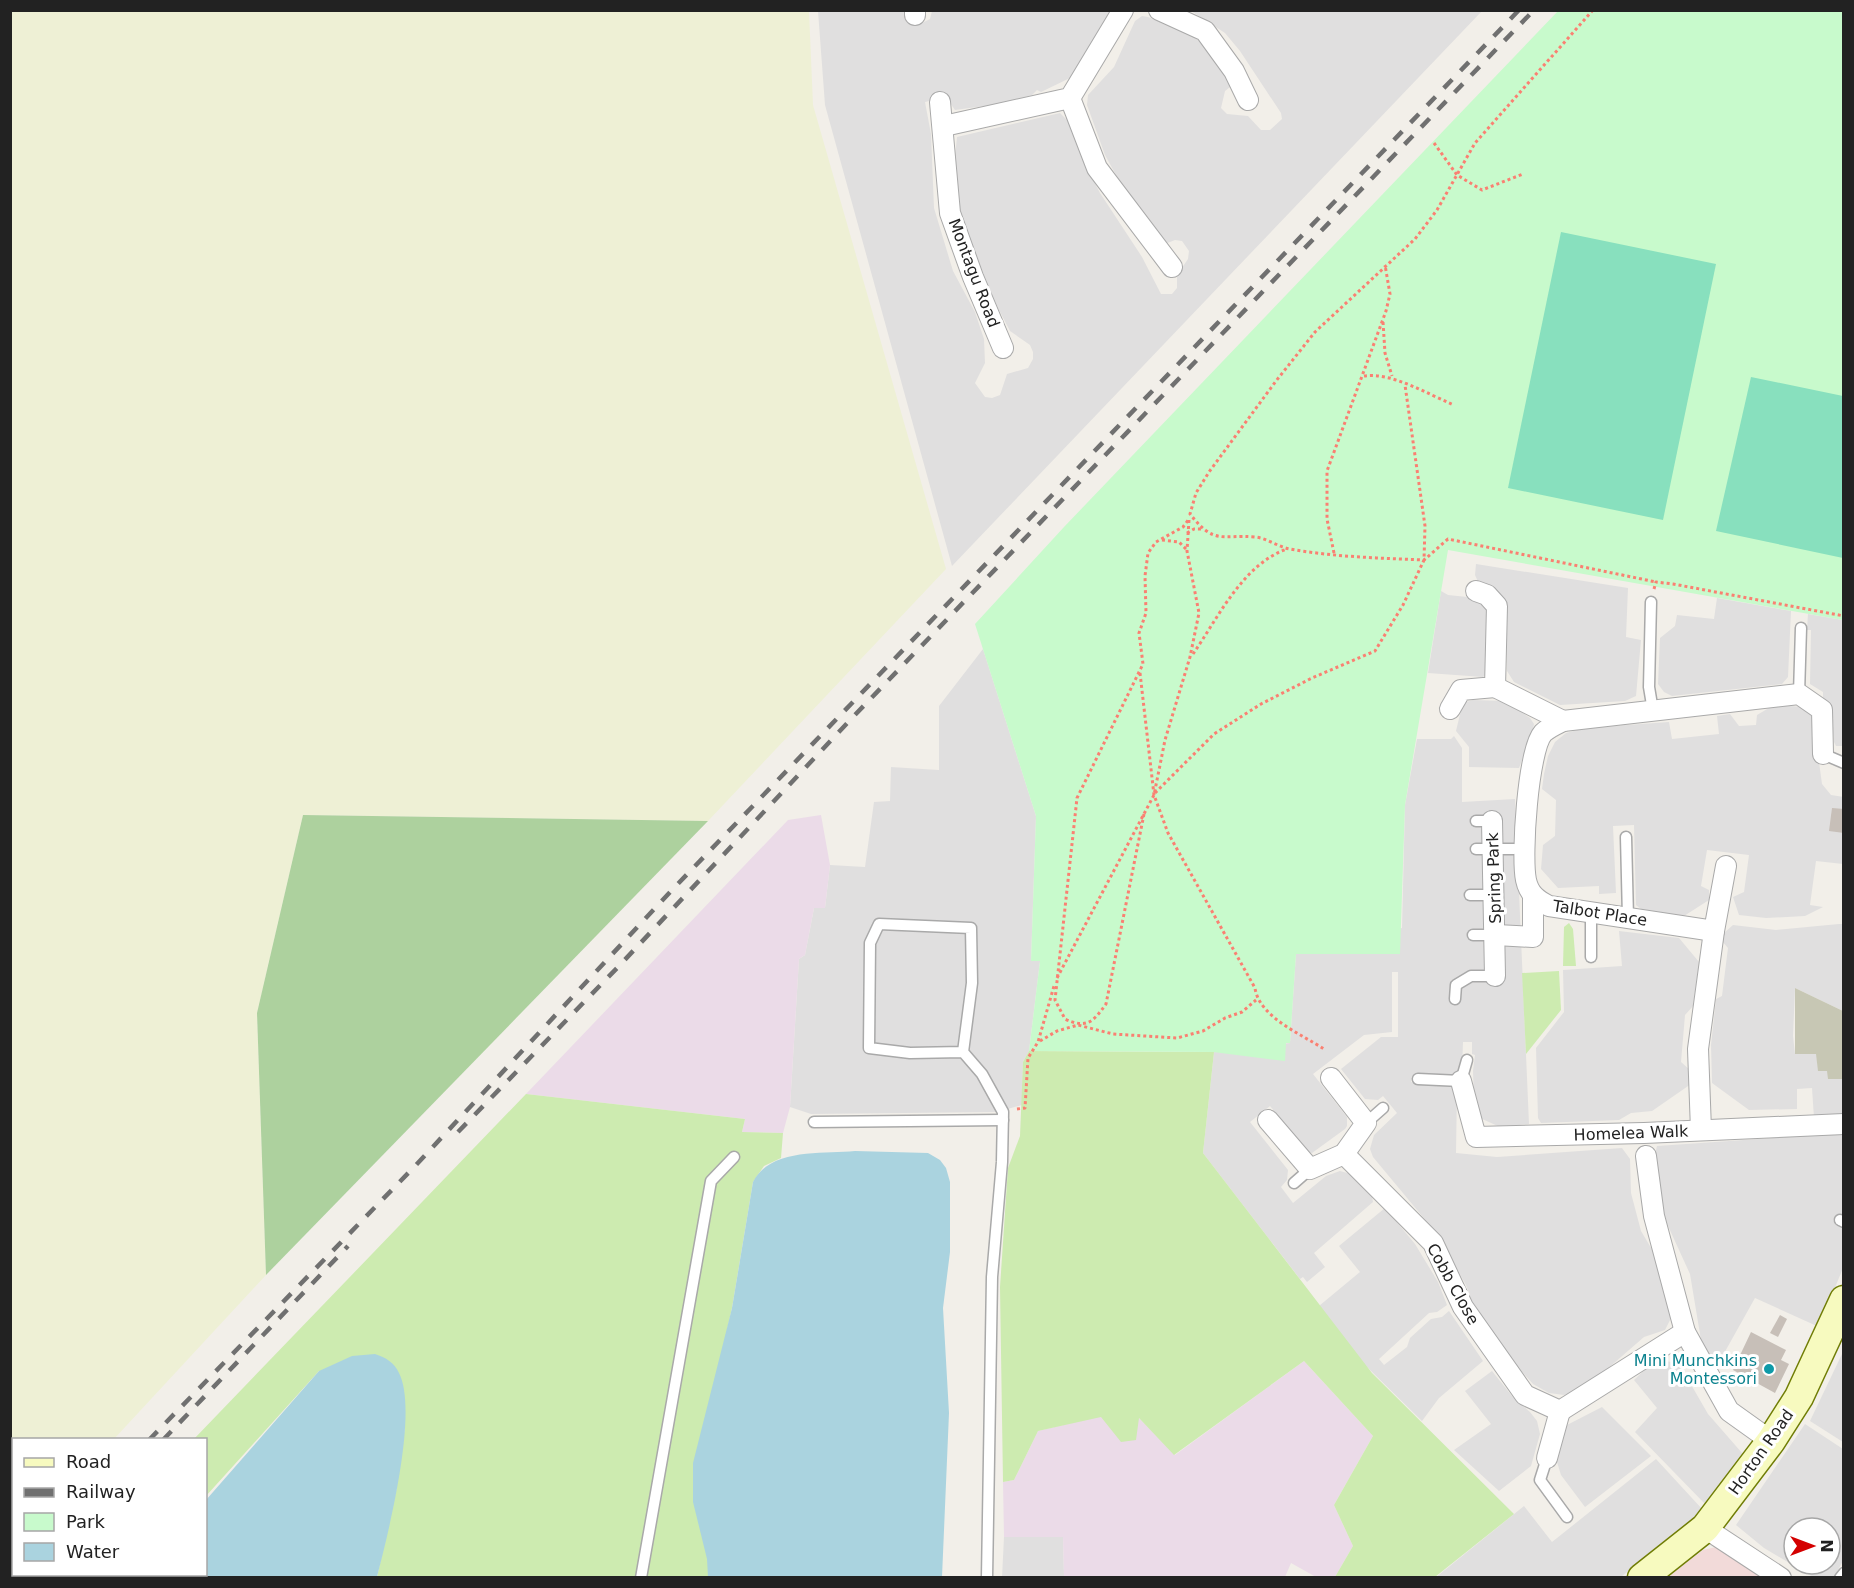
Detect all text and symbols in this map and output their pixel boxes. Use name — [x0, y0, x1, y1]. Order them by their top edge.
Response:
street label: Montagu Road — [944, 216, 1004, 330]
street label: Spring Park — [1483, 831, 1505, 924]
street label: Talbot Place — [1551, 896, 1649, 930]
street label: Homelea Walk — [1573, 1121, 1689, 1144]
street label: Cobb Close — [1423, 1240, 1483, 1328]
place label: Mini Munchkins Montessori — [1634, 1351, 1757, 1388]
marker: Mini Munchkins Montessori — [1762, 1362, 1776, 1376]
street label: Horton Road — [1725, 1406, 1797, 1498]
legend — [12, 1438, 207, 1576]
text: Road — [66, 1451, 111, 1472]
text: Railway — [66, 1481, 136, 1502]
text: Park — [66, 1511, 105, 1532]
north arrow — [1782, 1516, 1842, 1576]
text: N — [1817, 1539, 1836, 1553]
text: Water — [66, 1541, 120, 1562]

